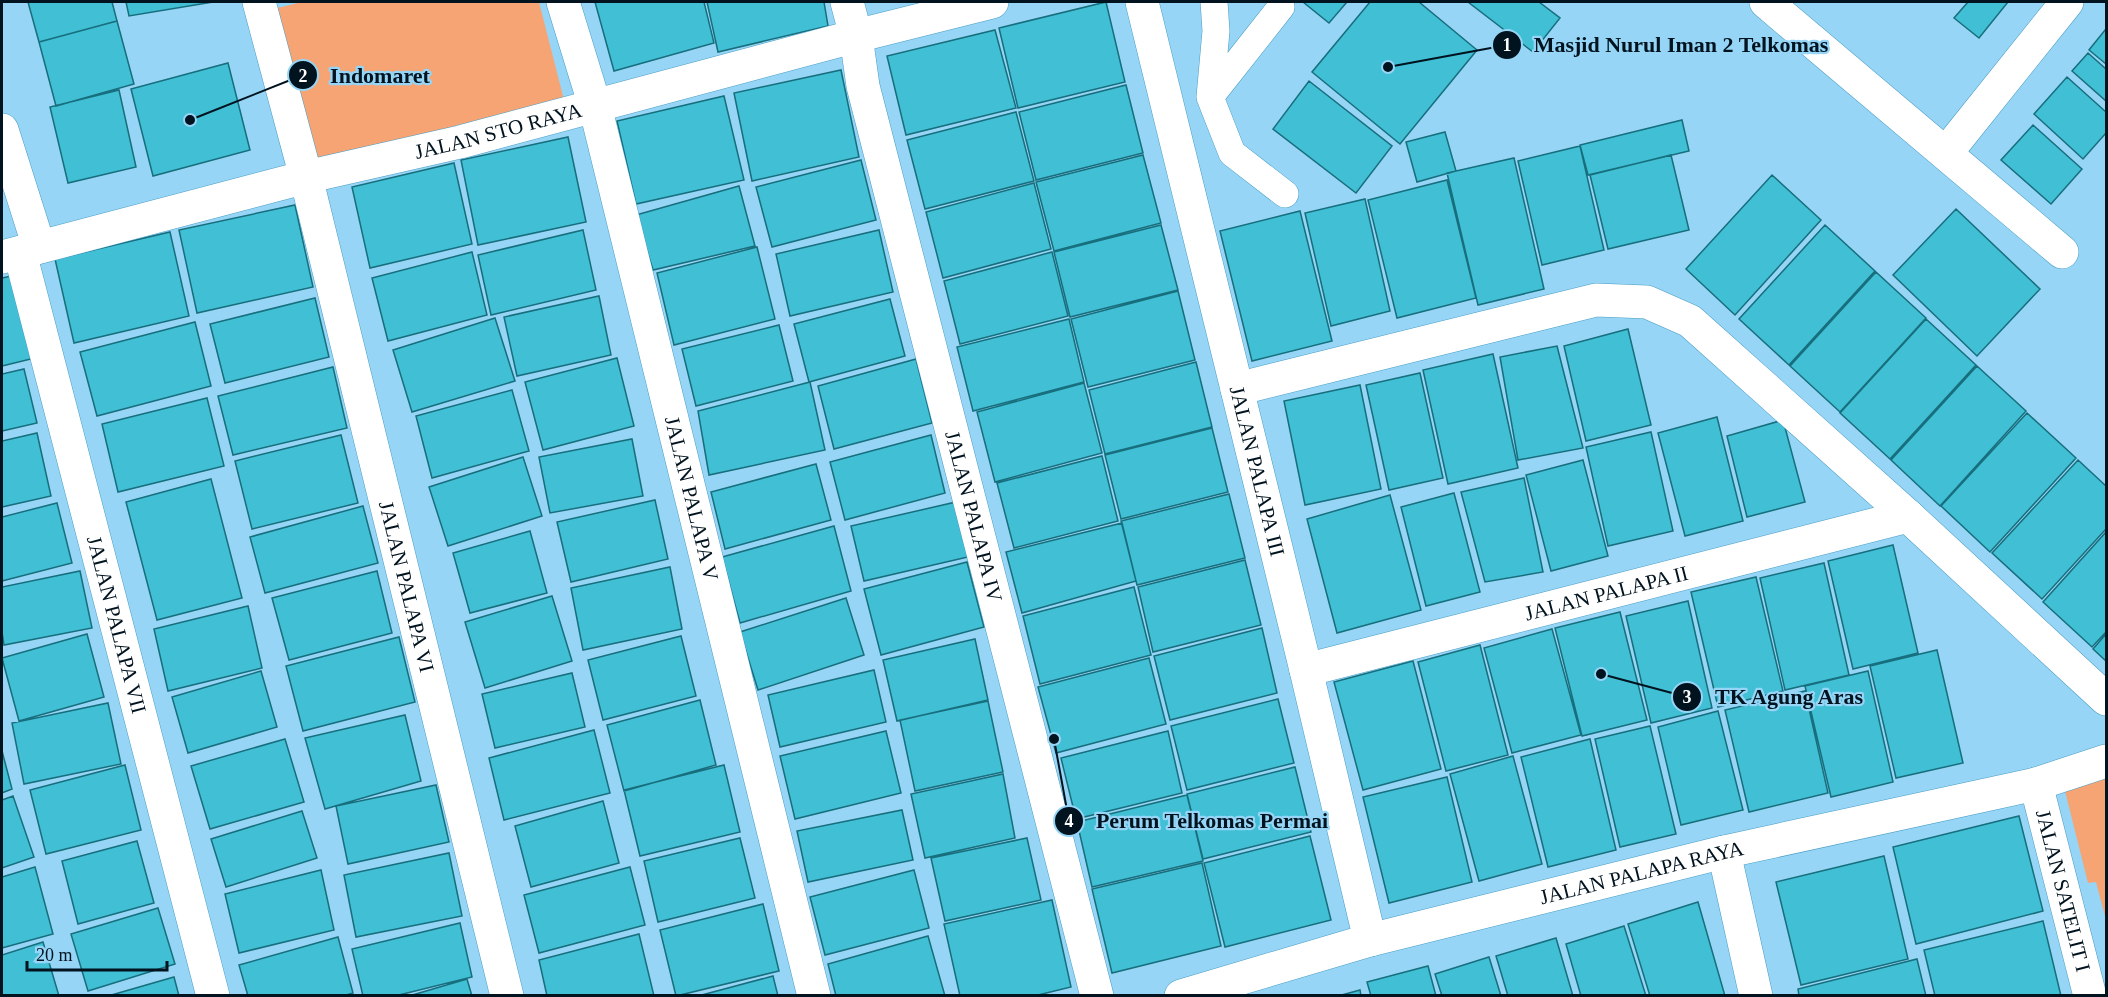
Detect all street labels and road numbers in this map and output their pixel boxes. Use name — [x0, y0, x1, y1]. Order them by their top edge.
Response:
street label: JALAN STO RAYA — [412, 98, 585, 164]
street label: JALAN PALAPA III — [1225, 383, 1290, 559]
street label: JALAN PALAPA V — [660, 414, 723, 583]
street label: JALAN PALAPA IV — [940, 428, 1007, 605]
street label: JALAN PALAPA VI — [374, 499, 439, 675]
street label: JALAN PALAPA VII — [82, 533, 151, 716]
street label: JALAN PALAPA II — [1522, 561, 1691, 626]
street label: JALAN SATELIT I — [2031, 807, 2095, 974]
street label: JALAN PALAPA RAYA — [1537, 836, 1747, 909]

